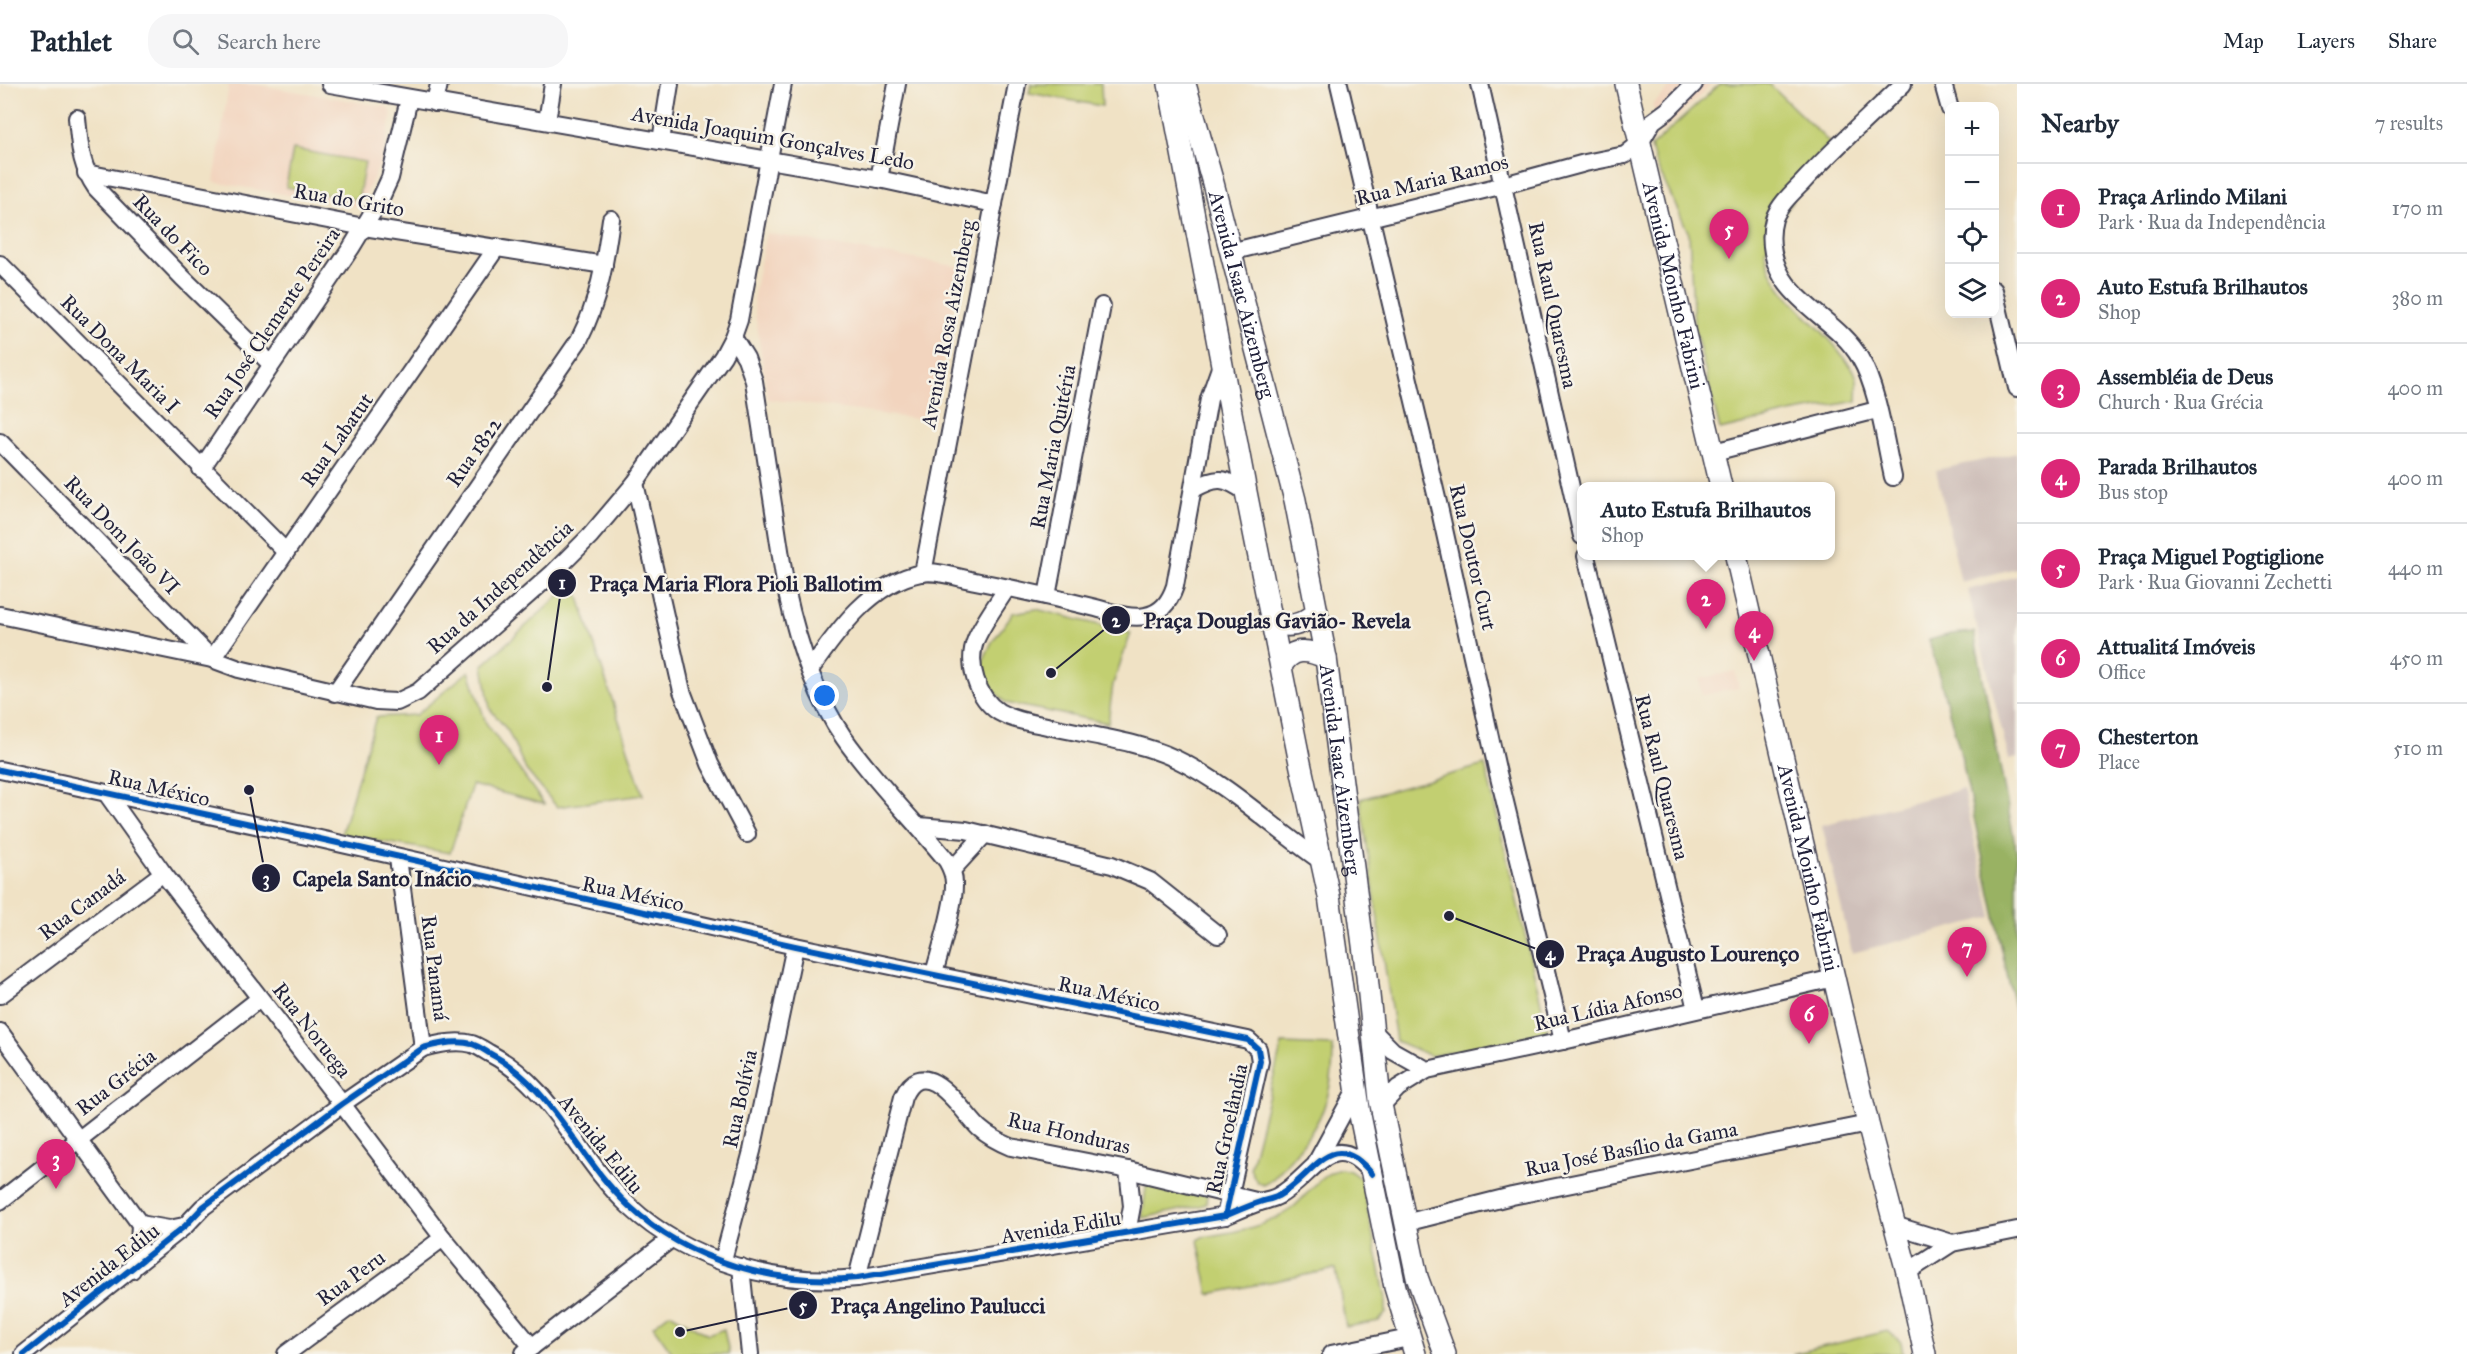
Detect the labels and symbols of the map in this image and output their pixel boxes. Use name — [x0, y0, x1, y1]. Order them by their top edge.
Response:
street label: Avenida Joaquim Gonçalves Ledo — [629, 100, 917, 176]
street label: Rua Maria Ramos — [1353, 148, 1511, 212]
street label: Rua do Grito — [292, 177, 407, 223]
street label: Avenida Moinho Fabrini — [1636, 178, 1711, 392]
street label: Avenida Isaac Aizemberg — [1202, 187, 1281, 401]
street label: Rua do Fico — [128, 189, 219, 282]
pin: 5 — [1710, 210, 1748, 259]
street label: Avenida Rosa Aizemberg — [915, 217, 981, 431]
street label: Rua Raul Quaresma — [1523, 219, 1583, 391]
street label: Rua José Clemente Pereira — [198, 222, 346, 424]
street label: Rua Dona Maria I — [55, 289, 185, 419]
street label: Rua Maria Quitéria — [1024, 362, 1082, 532]
street label: Rua Labatut — [295, 388, 379, 492]
street label: Rua 1822 — [441, 412, 508, 492]
street label: Rua Dom João VI — [59, 470, 185, 600]
street label: Rua Doutor Curt — [1444, 481, 1503, 633]
street label: Rua da Independência — [422, 515, 578, 659]
callout: Praça Maria Flora Pioli Ballotim — [547, 563, 894, 603]
text: Praça Maria Flora Pioli Ballotim — [590, 570, 883, 597]
text: 1 — [558, 572, 566, 594]
pin: 2 — [1686, 580, 1726, 629]
callout: Praça Douglas Gavião- Revela — [1101, 600, 1423, 640]
text: Praça Douglas Gavião- Revela — [1143, 607, 1411, 634]
text: 2 — [1112, 610, 1122, 632]
pin: 4 — [1734, 612, 1774, 661]
street label: Avenida Isaac Aizemberg — [1314, 661, 1367, 877]
your location — [810, 681, 839, 710]
street label: Rua Raul Quaresma — [1629, 691, 1695, 863]
pin: 1 — [420, 716, 458, 765]
street label: Avenida Moinho Fabrini — [1772, 760, 1845, 974]
street label: Rua México — [105, 764, 213, 812]
callout: Capela Santo Inácio — [251, 858, 484, 898]
street label: Rua Canadá — [33, 864, 131, 946]
text: Capela Santo Inácio — [292, 865, 472, 892]
text: 3 — [262, 868, 270, 891]
street label: Rua México — [579, 870, 687, 918]
street label: Rua Panamá — [416, 914, 454, 1023]
pin: 7 — [1948, 928, 1986, 977]
callout: Praça Augusto Lourenço — [1535, 934, 1811, 974]
text: Praça Augusto Lourenço — [1577, 940, 1799, 967]
text: 4 — [1545, 943, 1556, 966]
street label: Rua México — [1055, 970, 1163, 1018]
street label: Rua Noruega — [267, 977, 357, 1083]
street label: Rua Lídia Afonso — [1531, 977, 1685, 1037]
pin: 6 — [1790, 994, 1828, 1044]
street label: Rua Grécia — [71, 1043, 161, 1121]
street label: Rua Bolívia — [717, 1047, 763, 1150]
street label: Rua Groelândia — [1200, 1061, 1254, 1197]
street label: Avenida Edilu — [552, 1088, 649, 1199]
street label: Rua Honduras — [1005, 1106, 1133, 1160]
street label: Rua José Basílio da Gama — [1522, 1116, 1740, 1182]
pin: 3 — [36, 1140, 76, 1189]
street label: Avenida Edilu — [998, 1205, 1123, 1249]
street label: Avenida Edilu — [53, 1218, 165, 1313]
street label: Rua Peru — [312, 1244, 390, 1312]
callout: Praça Angelino Paulucci — [788, 1285, 1057, 1325]
text: Praça Angelino Paulucci — [831, 1292, 1046, 1319]
text: 5 — [799, 1295, 808, 1317]

